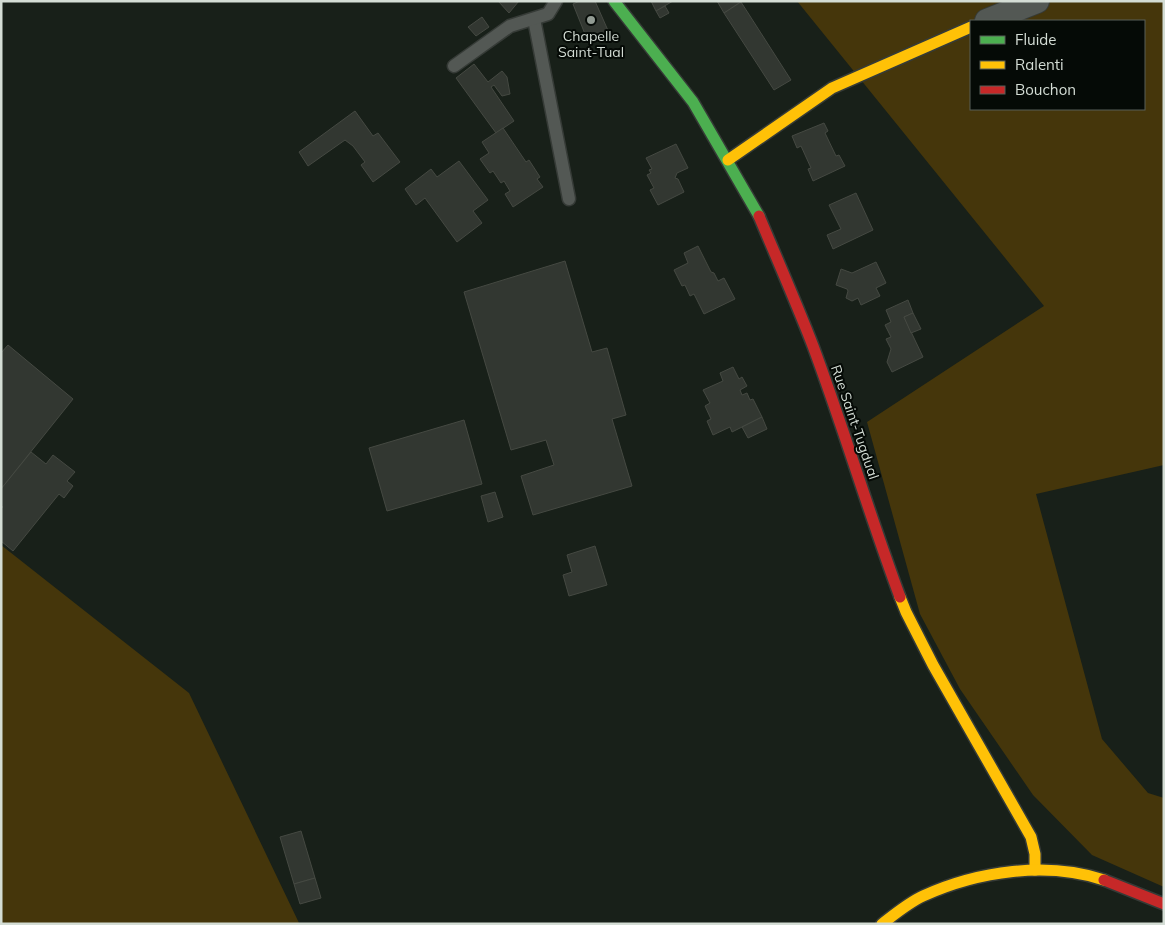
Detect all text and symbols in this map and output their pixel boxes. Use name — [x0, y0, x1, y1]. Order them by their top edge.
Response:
marker: Chapelle Saint-Tual — [585, 14, 597, 26]
legend — [970, 20, 1145, 110]
place label: Chapelle Saint-Tual — [558, 27, 624, 61]
text: Fluide — [1015, 30, 1056, 49]
text: Ralenti — [1015, 55, 1064, 74]
text: Bouchon — [1015, 80, 1076, 99]
street label: Rue Saint-Tugdual — [827, 362, 883, 482]

